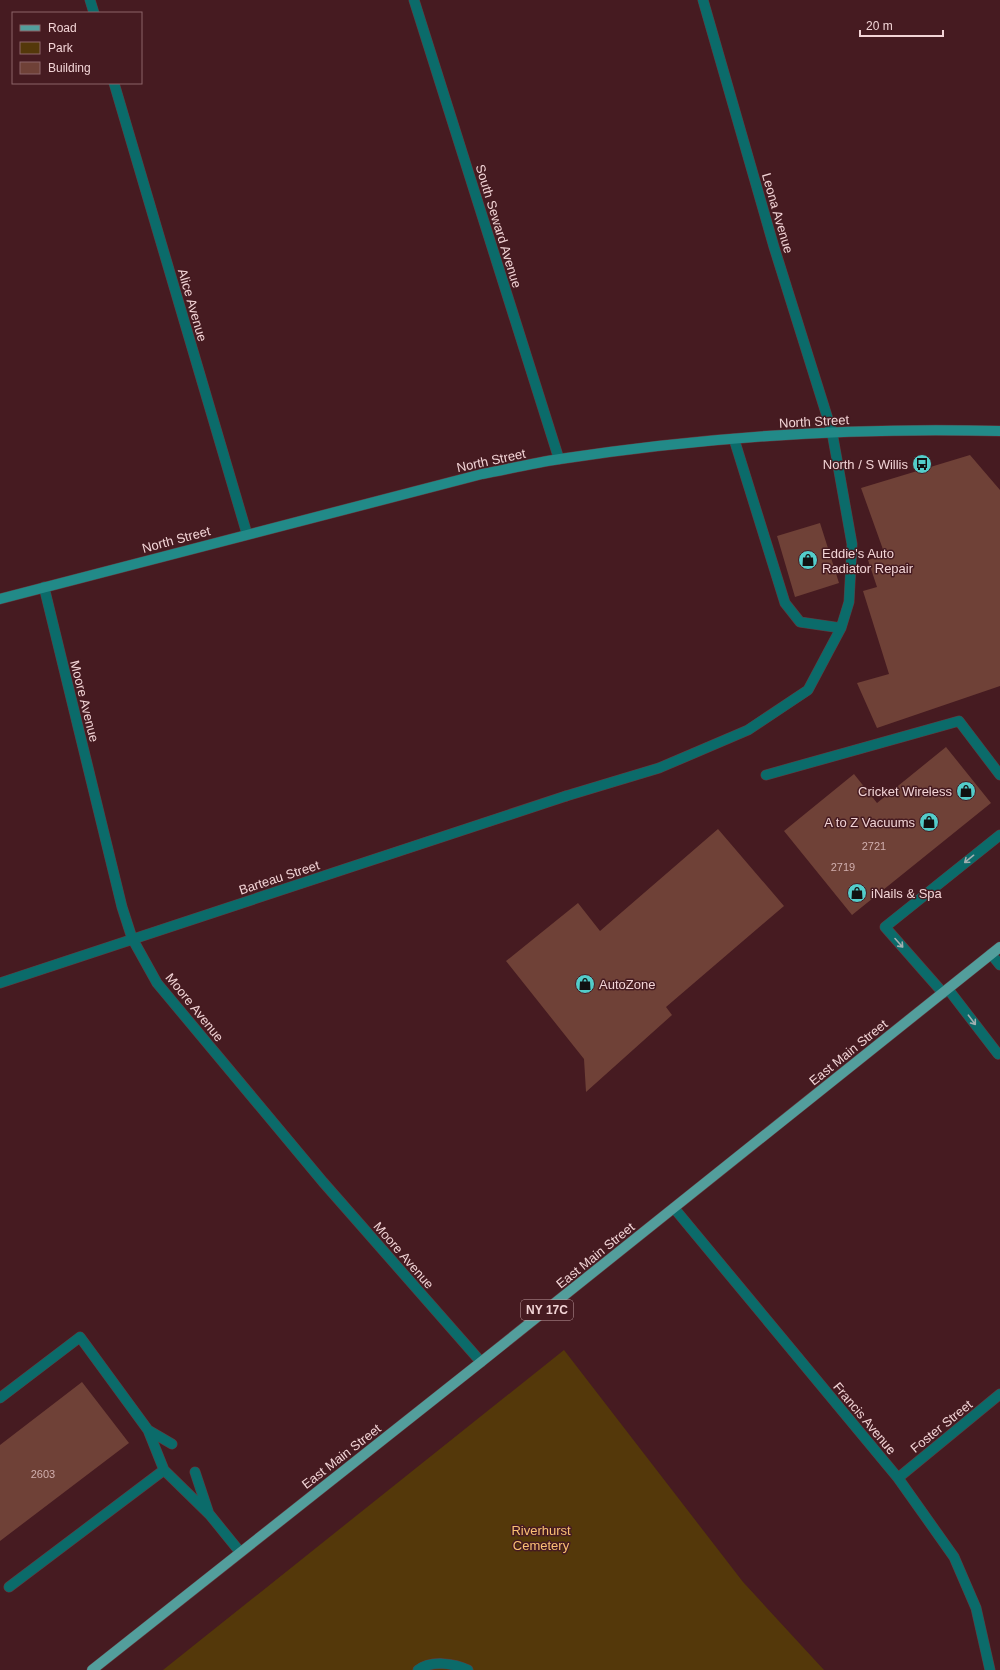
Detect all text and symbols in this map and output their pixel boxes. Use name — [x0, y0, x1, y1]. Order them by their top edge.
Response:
legend — [12, 12, 142, 84]
scale bar — [860, 12, 943, 38]
text: 20 m — [866, 19, 893, 33]
text: Road — [48, 21, 77, 35]
text: Park — [48, 41, 74, 55]
text: Building — [48, 61, 91, 75]
street label: South Seward Avenue — [473, 163, 524, 290]
street label: Leona Avenue — [759, 171, 796, 255]
street label: Alice Avenue — [175, 267, 210, 343]
street label: North Street — [779, 412, 850, 431]
street label: North Street — [455, 446, 527, 475]
bus stop icon: North / S Willis — [911, 453, 933, 475]
place label: North / S Willis — [823, 457, 908, 472]
street label: North Street — [140, 523, 212, 556]
place label: Eddie's Auto Radiator Repair — [822, 546, 914, 576]
shop icon: Eddie's Auto Radiator Repair — [797, 549, 819, 571]
street label: Moore Avenue — [67, 659, 102, 743]
shop icon: Cricket Wireless — [955, 780, 977, 802]
place label: Cricket Wireless — [858, 784, 952, 799]
shop icon: A to Z Vacuums — [918, 811, 940, 833]
place label: A to Z Vacuums — [824, 815, 916, 830]
house number: 2721 — [862, 840, 886, 852]
one-way arrow — [964, 855, 975, 863]
street label: Barteau Street — [237, 857, 322, 898]
house number: 2719 — [831, 861, 855, 873]
shop icon: iNails & Spa — [846, 882, 868, 904]
place label: iNails & Spa — [871, 886, 943, 901]
one-way arrow — [895, 938, 904, 948]
street label: Moore Avenue — [162, 970, 227, 1045]
shop icon: AutoZone — [574, 973, 596, 995]
place label: AutoZone — [599, 977, 655, 992]
one-way arrow — [968, 1014, 976, 1025]
street label: East Main Street — [806, 1016, 891, 1088]
street label: Moore Avenue — [371, 1219, 437, 1292]
street label: East Main Street — [553, 1219, 638, 1291]
road number: NY 17C — [521, 1300, 573, 1320]
street label: Francis Avenue — [830, 1379, 899, 1457]
street label: Foster Street — [907, 1397, 976, 1456]
street label: East Main Street — [299, 1421, 384, 1492]
house number: 2603 — [31, 1468, 55, 1480]
park label: Riverhurst Cemetery — [511, 1523, 571, 1553]

